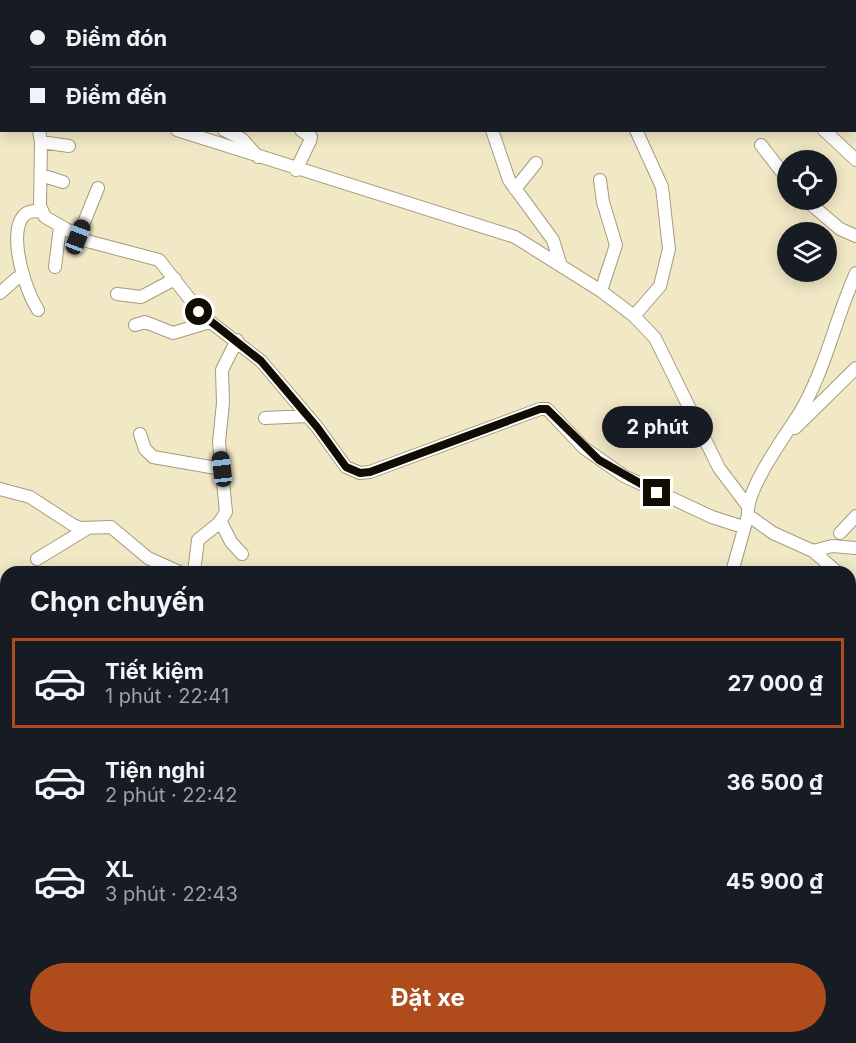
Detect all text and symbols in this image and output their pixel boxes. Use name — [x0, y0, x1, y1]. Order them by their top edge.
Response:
text: Điểm đón — [66, 25, 167, 51]
text: Điểm đến — [66, 83, 167, 109]
map controls — [777, 150, 837, 282]
button: locate — [777, 150, 837, 210]
car — [63, 217, 93, 257]
button: layers — [777, 222, 837, 282]
route start — [185, 298, 212, 325]
callout: 2 phút — [602, 406, 712, 448]
text: 2 phút — [626, 415, 689, 439]
car — [211, 450, 233, 488]
route end — [643, 479, 670, 506]
text: Chọn chuyến — [30, 585, 205, 618]
icon: car — [33, 656, 87, 710]
text: Tiết kiệm — [105, 658, 204, 684]
text: 27 000 ₫ — [728, 670, 823, 696]
text: 1 phút · 22:41 — [105, 684, 229, 708]
icon: car — [33, 755, 87, 809]
text: Tiện nghi — [105, 757, 205, 783]
text: 36 500 ₫ — [726, 769, 823, 795]
text: 2 phút · 22:42 — [105, 783, 238, 807]
icon: car — [33, 854, 87, 908]
text: XL — [105, 856, 134, 882]
text: 45 900 ₫ — [726, 868, 823, 894]
text: 3 phút · 22:43 — [105, 882, 238, 906]
button: Đặt xe — [30, 963, 826, 1032]

